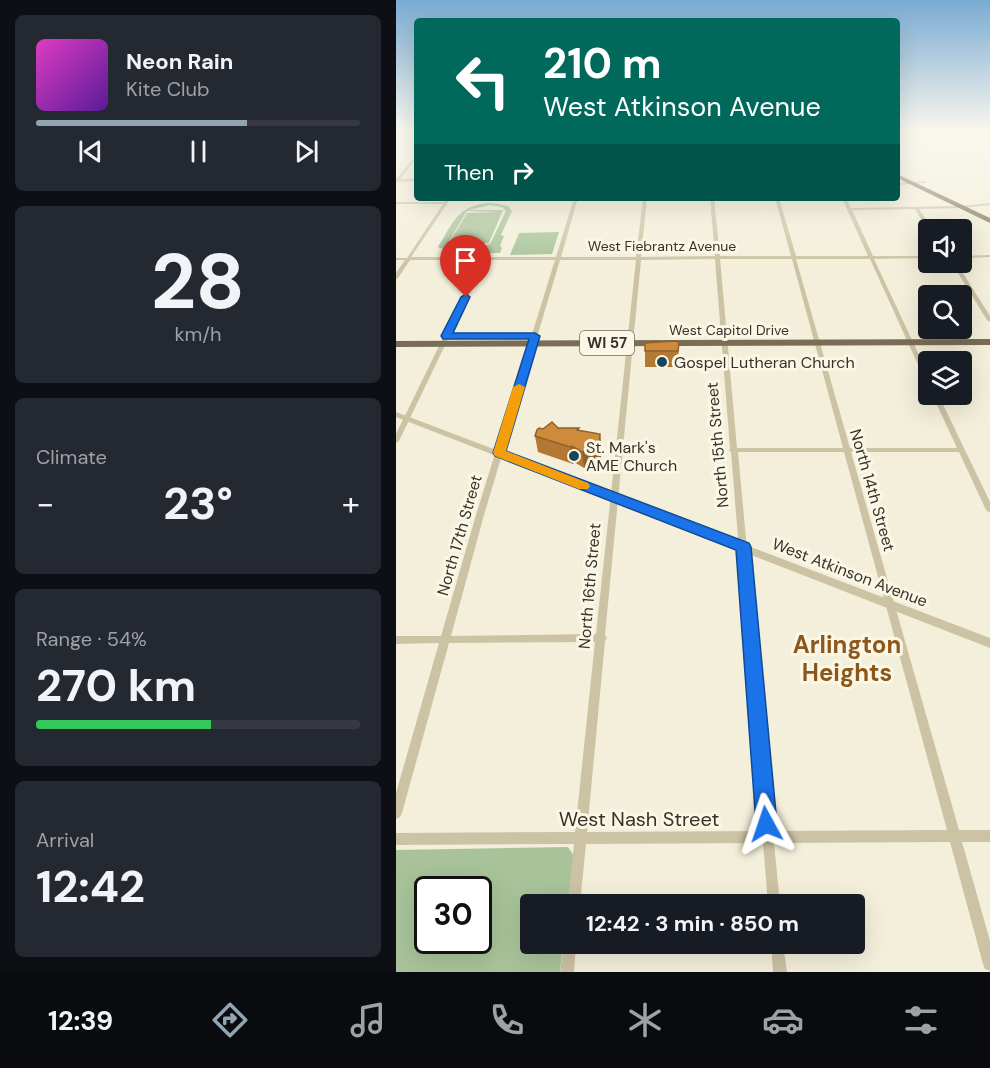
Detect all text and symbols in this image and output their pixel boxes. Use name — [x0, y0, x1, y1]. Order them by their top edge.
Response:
text: 210 m — [543, 36, 661, 91]
icon: left — [444, 42, 522, 120]
text: Neon Rain — [126, 47, 233, 76]
text: Kite Club — [126, 76, 210, 102]
text: West Atkinson Avenue — [543, 89, 821, 124]
icon: previous — [74, 135, 107, 168]
icon: pause — [182, 135, 215, 168]
icon: next — [290, 135, 323, 168]
icon: right — [506, 156, 539, 189]
text: Then — [444, 158, 494, 187]
map controls — [918, 219, 972, 405]
button: sound — [918, 219, 972, 273]
text: 28 — [151, 231, 245, 332]
pin — [440, 235, 491, 297]
street label: West Fiebrantz Avenue — [588, 237, 736, 255]
icon: arrive — [449, 244, 482, 277]
button: search — [918, 285, 972, 339]
text: km/h — [174, 321, 222, 347]
street label: West Capitol Drive — [669, 321, 789, 339]
road number: WI 57 — [580, 331, 634, 355]
button: layers — [918, 351, 972, 405]
place label: Gospel Lutheran Church — [674, 352, 855, 373]
marker: Gospel Lutheran Church — [655, 355, 669, 369]
street label: North 15th Street — [702, 381, 733, 509]
street label: North 14th Street — [845, 427, 900, 554]
place label: St. Mark's AME Church — [586, 437, 677, 476]
text: Climate — [36, 444, 107, 470]
marker: St. Mark's AME Church — [567, 449, 581, 463]
street label: North 17th Street — [432, 472, 487, 598]
text: 23° — [163, 474, 233, 533]
text: − — [36, 482, 54, 525]
text: + — [342, 482, 360, 525]
street label: North 16th Street — [574, 522, 605, 650]
street label: West Atkinson Avenue — [769, 533, 930, 612]
text: Range · 54% — [36, 626, 147, 652]
district label: Arlington Heights — [793, 629, 901, 688]
text: 270 km — [36, 656, 196, 715]
position arrow — [734, 792, 798, 856]
street label: West Nash Street — [559, 806, 720, 832]
text: Arrival — [36, 827, 94, 853]
text: 12:42 — [36, 857, 145, 916]
speed limit sign: 30 — [414, 876, 492, 954]
text: 12:42 · 3 min · 850 m — [586, 909, 799, 938]
icon: directions — [209, 999, 251, 1041]
icon: music — [347, 999, 389, 1041]
icon: phone — [486, 999, 528, 1041]
icon: climate — [624, 999, 666, 1041]
icon: car — [762, 999, 804, 1041]
icon: filters — [900, 999, 942, 1041]
text: 12:39 — [48, 1003, 113, 1038]

